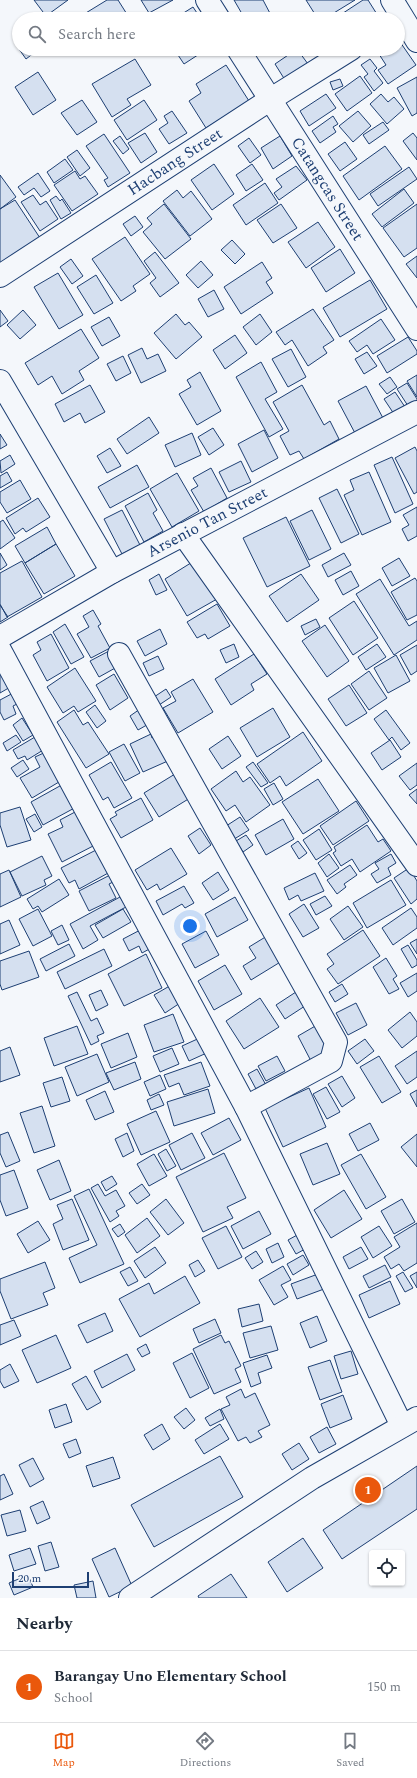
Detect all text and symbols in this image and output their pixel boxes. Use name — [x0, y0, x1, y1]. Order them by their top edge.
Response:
search box — [12, 12, 405, 56]
icon: search — [26, 23, 48, 45]
text: Search here — [58, 23, 136, 46]
street label: Hacbang Street — [123, 122, 228, 202]
street label: Catangcas Street — [285, 132, 370, 246]
street label: Arsenio Tan Street — [143, 480, 272, 564]
your location — [180, 916, 200, 936]
pin: 1 — [355, 1475, 381, 1505]
map controls — [369, 1550, 405, 1586]
button: locate — [369, 1550, 405, 1586]
scale bar — [12, 1570, 89, 1589]
text: 20 m — [18, 1570, 41, 1587]
text: Nearby — [16, 1611, 72, 1637]
text: Barangay Uno Elementary School — [54, 1665, 287, 1688]
text: 1 — [25, 1677, 33, 1697]
text: 150 m — [367, 1677, 401, 1697]
text: School — [54, 1688, 93, 1708]
tab: Map — [53, 1730, 75, 1771]
tab: Directions — [180, 1730, 231, 1771]
tab: Saved — [336, 1730, 364, 1771]

